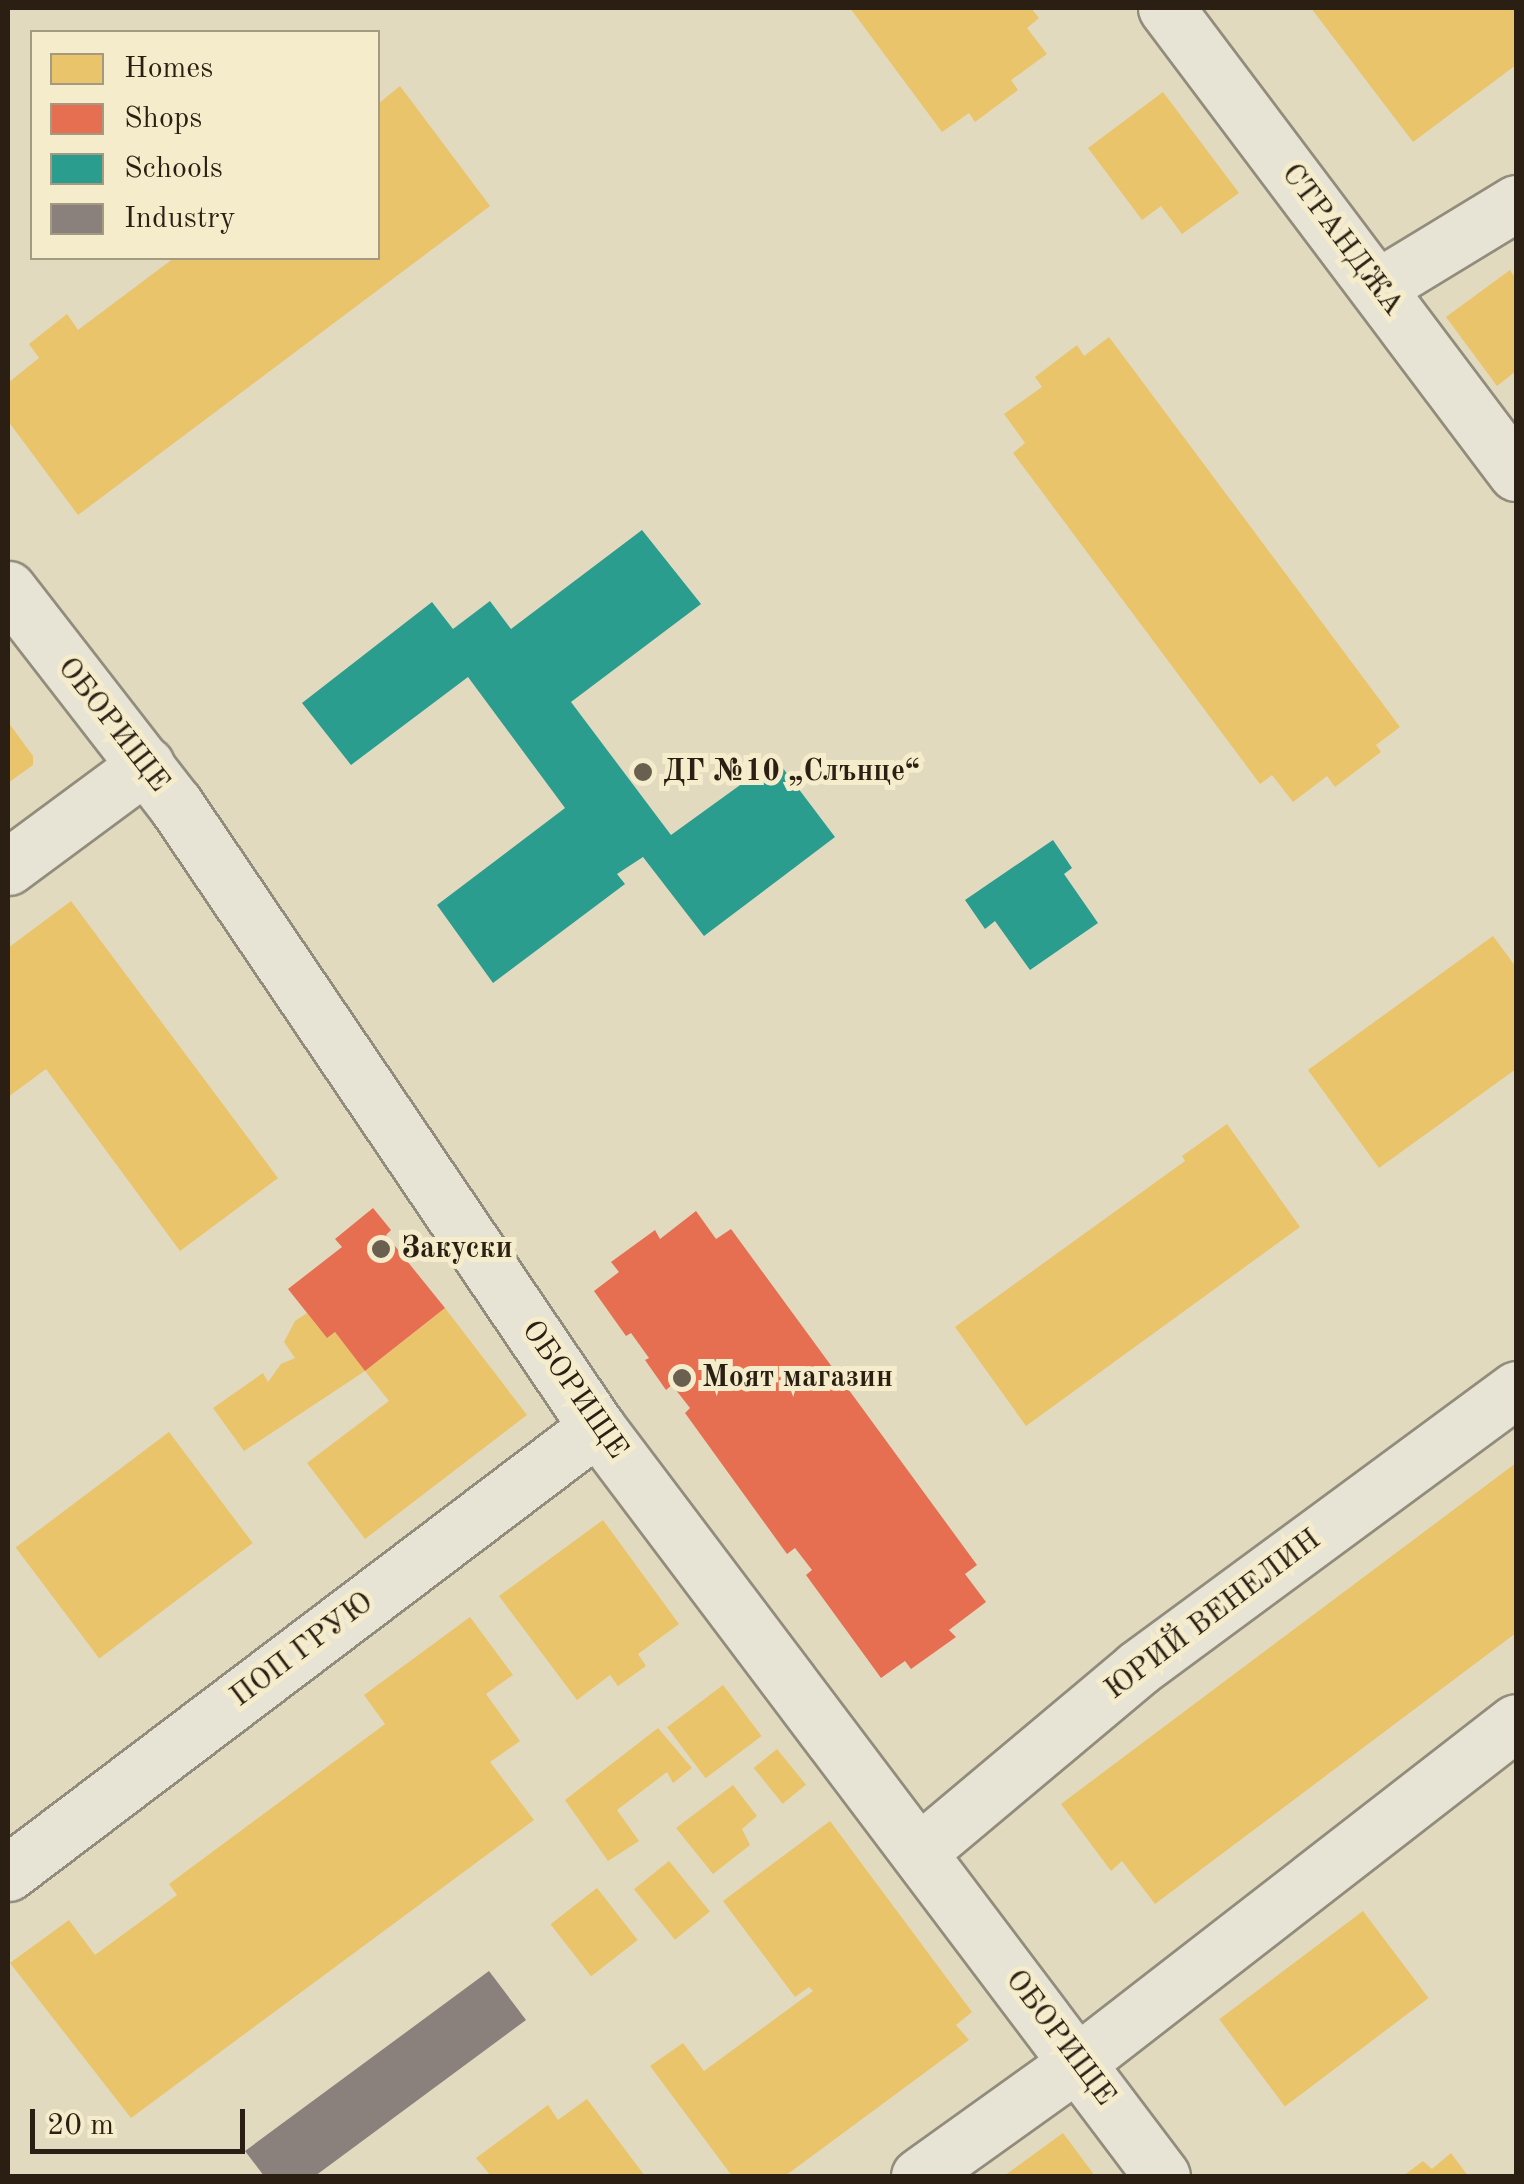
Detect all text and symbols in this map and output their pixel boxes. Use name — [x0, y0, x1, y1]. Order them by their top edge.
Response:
legend — [30, 30, 380, 260]
text: Homes — [124, 54, 213, 84]
text: Shops — [124, 104, 202, 134]
text: Schools — [124, 154, 223, 184]
street label: СТРАНДЖА — [1273, 157, 1411, 323]
text: Industry — [124, 204, 235, 234]
street label: ОБОРИЩЕ — [49, 651, 177, 799]
place label: ДГ №10 „Слънце“ — [663, 754, 920, 790]
marker: ДГ №10 „Слънце“ — [632, 761, 654, 783]
place label: Закуски — [401, 1231, 513, 1267]
marker: Закуски — [370, 1238, 392, 1260]
street label: ОБОРИЩЕ — [513, 1314, 635, 1466]
place label: Моят магазин — [702, 1360, 893, 1396]
marker: Моят магазин — [671, 1367, 693, 1389]
street label: ЮРИЙ ВЕНЕЛИН — [1098, 1522, 1328, 1708]
street label: ПОП ГРУЮ — [224, 1585, 380, 1715]
street label: ОБОРИЩЕ — [997, 1963, 1123, 2113]
scale bar — [35, 2089, 250, 2151]
text: 20 m — [47, 2111, 114, 2141]

